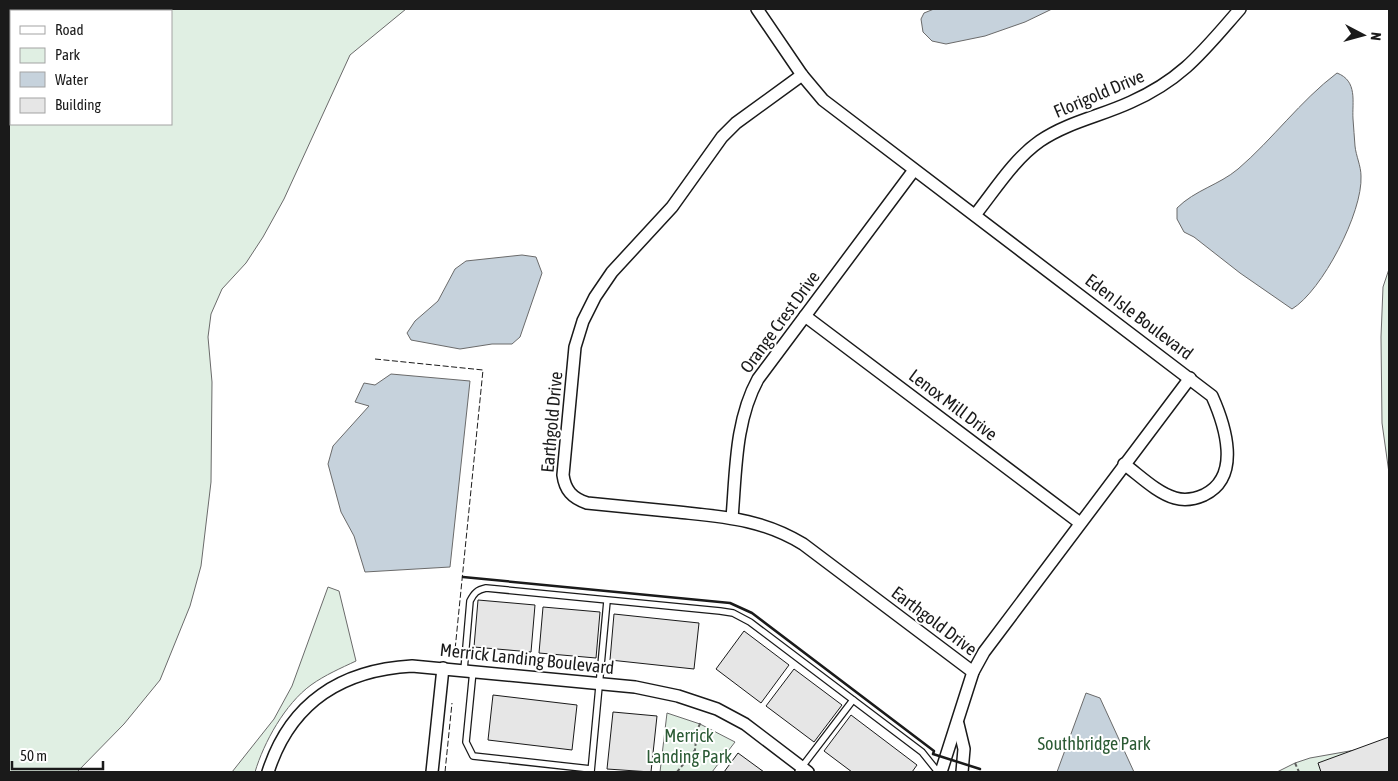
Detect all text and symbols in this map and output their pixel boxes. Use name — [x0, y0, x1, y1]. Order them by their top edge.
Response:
legend — [10, 10, 172, 125]
north arrow — [1338, 10, 1388, 60]
text: Road — [55, 21, 84, 38]
text: N — [1368, 31, 1384, 41]
text: Park — [55, 46, 80, 63]
street label: Florigold Drive — [1050, 65, 1147, 122]
text: Water — [55, 71, 88, 88]
text: Building — [55, 96, 101, 113]
street label: Orange Crest Drive — [736, 267, 824, 377]
street label: Eden Isle Boulevard — [1081, 269, 1197, 364]
street label: Lenox Mill Drive — [905, 365, 1002, 445]
street label: Earthgold Drive — [537, 371, 566, 473]
street label: Earthgold Drive — [887, 582, 981, 660]
street label: Merrick Landing Boulevard — [439, 639, 615, 678]
park label: Merrick Landing Park — [646, 725, 732, 767]
park label: Southbridge Park — [1037, 733, 1151, 754]
scale bar — [12, 738, 104, 770]
text: 50 m — [20, 747, 47, 764]

